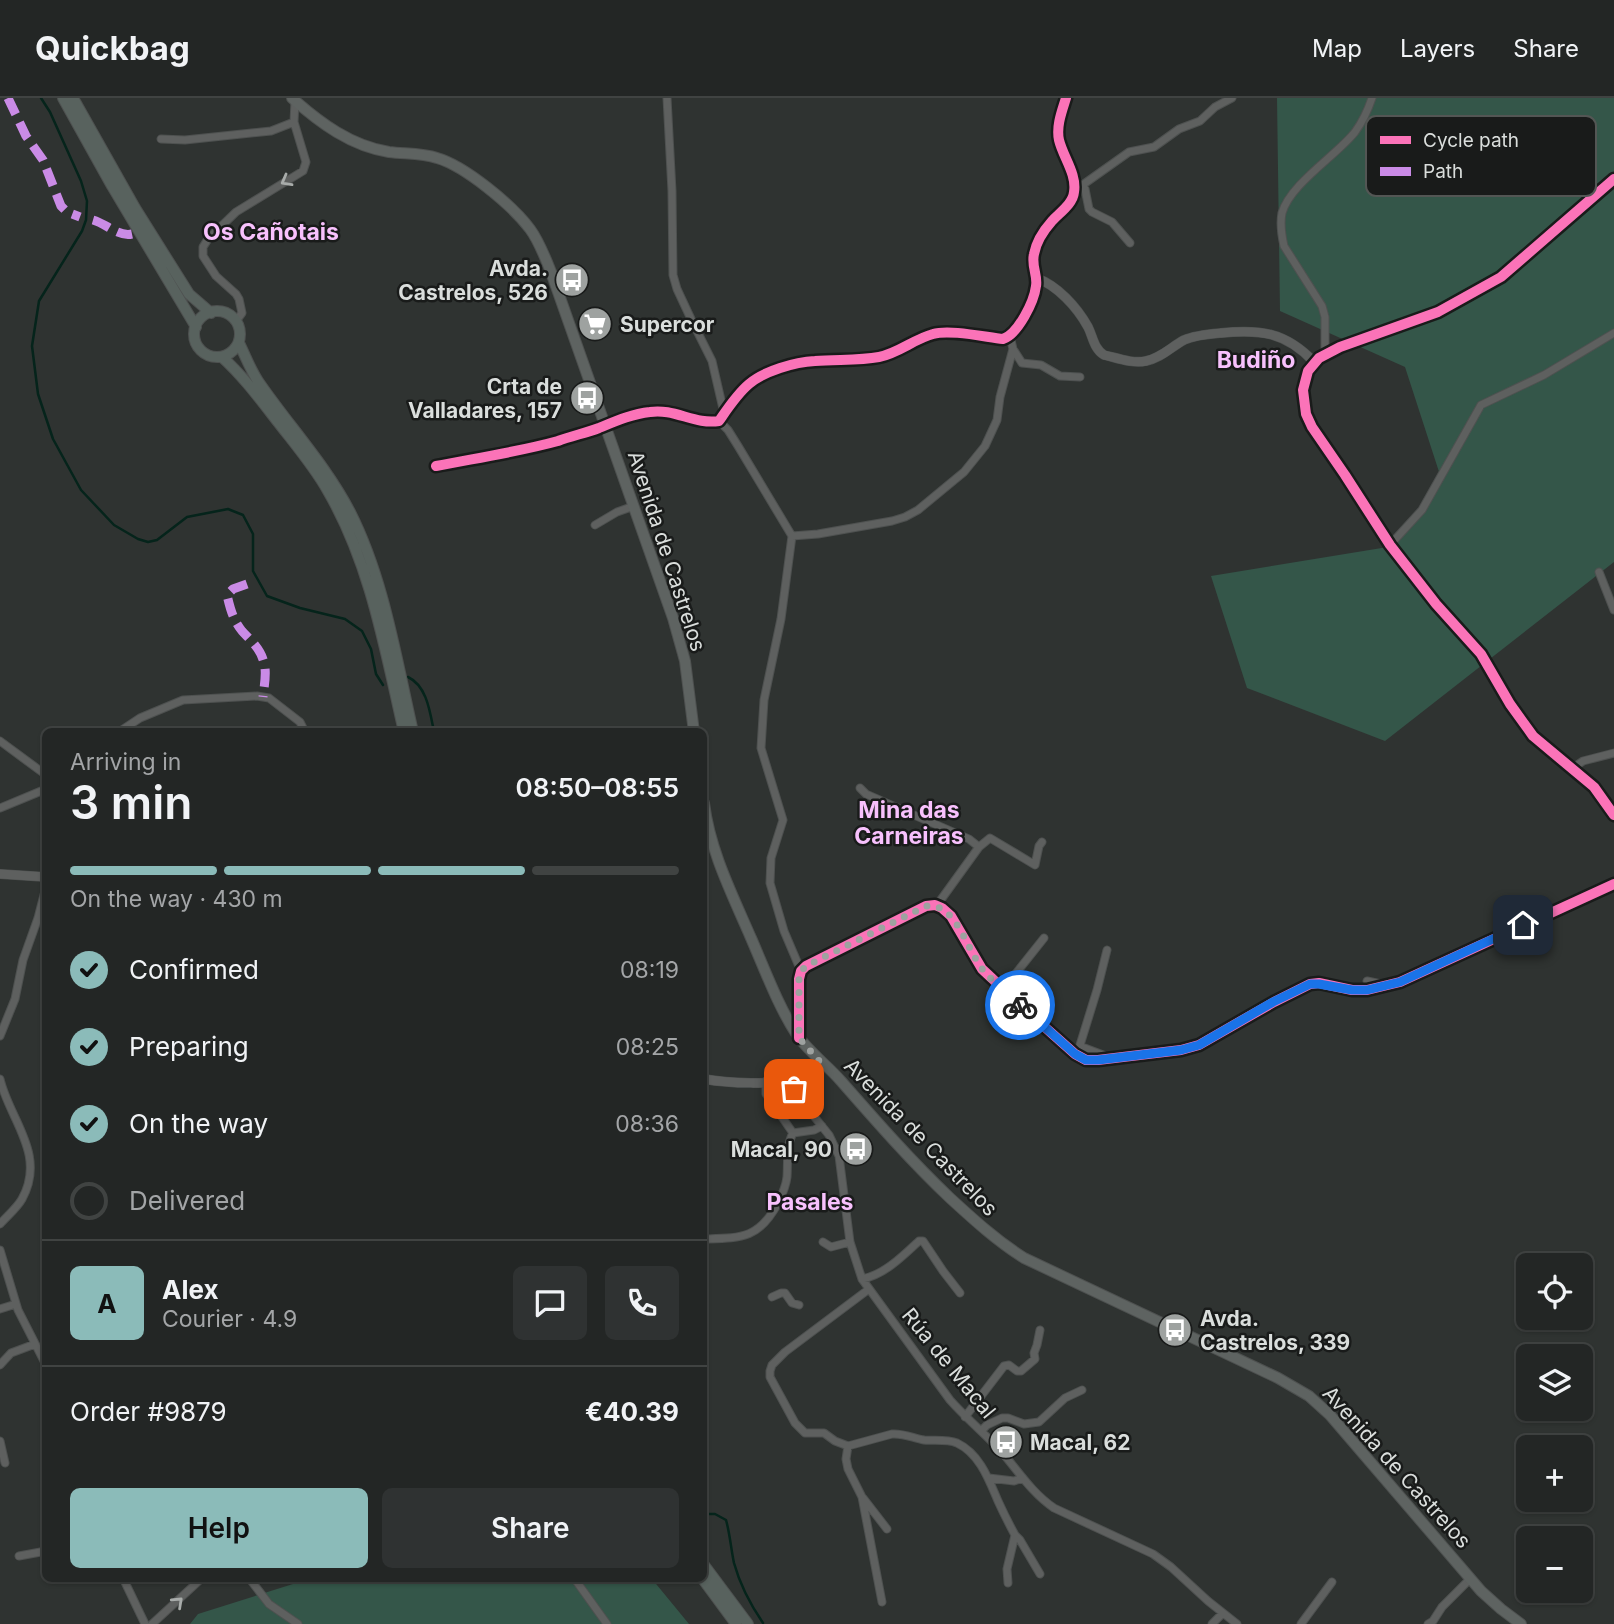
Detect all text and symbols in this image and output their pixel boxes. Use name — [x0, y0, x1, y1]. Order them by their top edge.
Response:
text: Quickbag — [35, 28, 190, 68]
text: Map — [1312, 34, 1362, 63]
text: Layers — [1400, 34, 1475, 63]
text: Share — [1513, 34, 1579, 63]
legend — [1366, 116, 1596, 196]
text: Cycle path — [1423, 129, 1519, 152]
text: Path — [1423, 160, 1463, 183]
one-way arrow — [281, 173, 293, 186]
district label: Os Cañotais — [203, 218, 339, 246]
place label: Avda. Castrelos, 526 — [398, 256, 548, 305]
bus stop icon: Avda. Castrelos, 526 — [553, 261, 591, 299]
supermarket icon: Supercor — [576, 305, 614, 343]
place label: Supercor — [620, 312, 715, 337]
district label: Budiño — [1217, 346, 1295, 374]
place label: Crta de Valladares, 157 — [408, 374, 562, 423]
bus stop icon: Crta de Valladares, 157 — [568, 379, 606, 417]
street label: Avenida de Castrelos — [623, 448, 711, 654]
text: Arriving in — [70, 748, 181, 776]
text: 08:50–08:55 — [516, 772, 679, 803]
text: 3 min — [70, 774, 192, 830]
district label: Mina das Carneiras — [854, 796, 964, 850]
text: On the way · 430 m — [70, 885, 283, 913]
pin — [1493, 895, 1553, 955]
icon: home — [1504, 906, 1542, 944]
icon: check — [70, 951, 108, 989]
text: Confirmed — [129, 954, 259, 985]
text: 08:19 — [620, 956, 679, 984]
courier — [985, 970, 1055, 1040]
icon: bike — [1001, 986, 1039, 1024]
icon: check — [70, 1028, 108, 1066]
text: Preparing — [129, 1031, 249, 1062]
text: 08:25 — [616, 1033, 679, 1061]
street label: Avenida de Castrelos — [839, 1053, 1003, 1221]
pin — [764, 1059, 824, 1119]
icon: bag — [775, 1070, 813, 1108]
icon: check — [70, 1105, 108, 1143]
text: On the way — [129, 1108, 268, 1139]
text: 08:36 — [615, 1110, 679, 1138]
bus stop icon: Macal, 90 — [837, 1130, 875, 1168]
place label: Macal, 90 — [731, 1137, 832, 1162]
text: Delivered — [129, 1185, 245, 1216]
district label: Pasales — [766, 1188, 854, 1216]
map controls — [1516, 1253, 1593, 1603]
button: locate — [1516, 1253, 1593, 1330]
button: chat — [513, 1266, 587, 1340]
button: phone — [605, 1266, 679, 1340]
text: Alex — [162, 1274, 219, 1305]
text: A — [97, 1288, 117, 1319]
street label: Rúa de Macal — [897, 1303, 1001, 1423]
text: Courier · 4.9 — [162, 1305, 297, 1333]
place label: Avda. Castrelos, 339 — [1200, 1306, 1350, 1355]
bus stop icon: Avda. Castrelos, 339 — [1156, 1311, 1194, 1349]
button: layers — [1516, 1344, 1593, 1421]
street label: Avenida de Castrelos — [1318, 1381, 1476, 1553]
text: Order #9879 — [70, 1396, 227, 1427]
text: €40.39 — [585, 1396, 679, 1427]
bus stop icon: Macal, 62 — [987, 1423, 1025, 1461]
place label: Macal, 62 — [1030, 1430, 1130, 1455]
button: + — [1516, 1435, 1593, 1512]
button: Help — [70, 1488, 368, 1568]
button: Share — [382, 1488, 679, 1568]
button: − — [1516, 1526, 1593, 1603]
one-way arrow — [169, 1597, 182, 1610]

